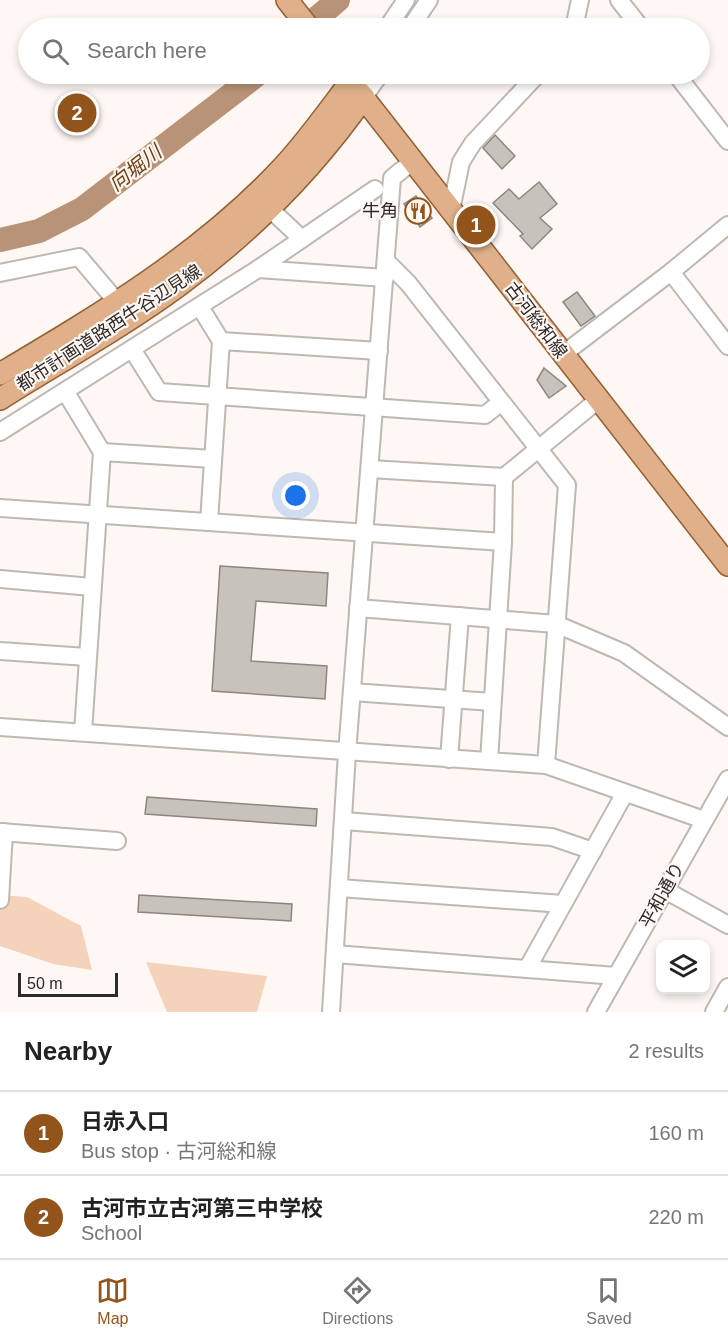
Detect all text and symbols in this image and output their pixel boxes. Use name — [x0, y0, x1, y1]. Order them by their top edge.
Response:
search box — [18, 18, 710, 84]
icon: search — [39, 35, 72, 68]
text: Search here — [87, 38, 207, 63]
pin: 2 — [58, 90, 97, 136]
water label: 向堀川 — [105, 140, 167, 195]
restaurant icon: 牛角 — [403, 196, 433, 226]
place label: 牛角 — [362, 201, 398, 221]
pin: 1 — [456, 202, 496, 248]
street label: 都市計画道路西牛谷辺見線 — [13, 261, 205, 395]
street label: 古河総和線 — [501, 278, 571, 362]
your location — [281, 481, 310, 510]
street label: 平和通り — [636, 859, 688, 931]
map controls — [656, 940, 710, 994]
button: layers — [656, 940, 710, 994]
scale bar — [18, 970, 118, 998]
text: 50 m — [27, 975, 63, 992]
text: Nearby — [24, 1036, 112, 1066]
text: 2 results — [628, 1040, 704, 1062]
text: 日赤入口 — [81, 1109, 169, 1134]
text: 1 — [38, 1122, 49, 1144]
text: 160 m — [648, 1122, 704, 1144]
text: Bus stop · 古河総和線 — [81, 1140, 277, 1162]
text: 古河市立古河第三中学校 — [81, 1196, 323, 1221]
text: 2 — [38, 1206, 49, 1228]
text: 220 m — [648, 1206, 704, 1228]
text: School — [81, 1222, 142, 1244]
tab: Map — [96, 1274, 129, 1328]
tab: Directions — [322, 1274, 393, 1328]
tab: Saved — [586, 1274, 632, 1328]

